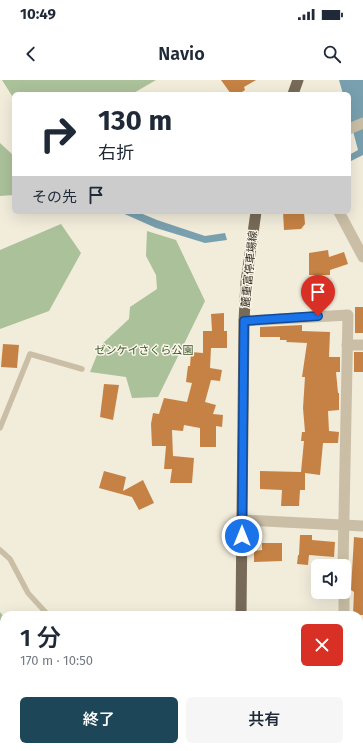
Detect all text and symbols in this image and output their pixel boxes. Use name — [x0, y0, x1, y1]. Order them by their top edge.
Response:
text: 10:49 — [20, 5, 56, 23]
icon: back — [20, 43, 42, 65]
text: Navio — [158, 43, 205, 65]
icon: search — [321, 43, 343, 65]
text: 130 m — [98, 104, 172, 137]
icon: right — [32, 108, 84, 160]
text: 右折 — [98, 142, 134, 164]
icon: arrive — [85, 184, 107, 206]
text: その先 — [32, 188, 77, 206]
street label: 麓重富停車場線 — [239, 230, 260, 308]
pin — [301, 275, 335, 316]
icon: arrive — [307, 281, 329, 303]
park label: ゼンケイさくら公園 — [95, 344, 193, 357]
position arrow — [221, 515, 263, 557]
map controls — [311, 559, 351, 599]
button: sound — [311, 559, 351, 599]
text: 1 分 — [20, 624, 61, 652]
button: close — [301, 624, 343, 666]
text: 170 m · 10:50 — [20, 653, 93, 668]
button: 終了 — [20, 697, 178, 743]
button: 共有 — [186, 697, 343, 743]

